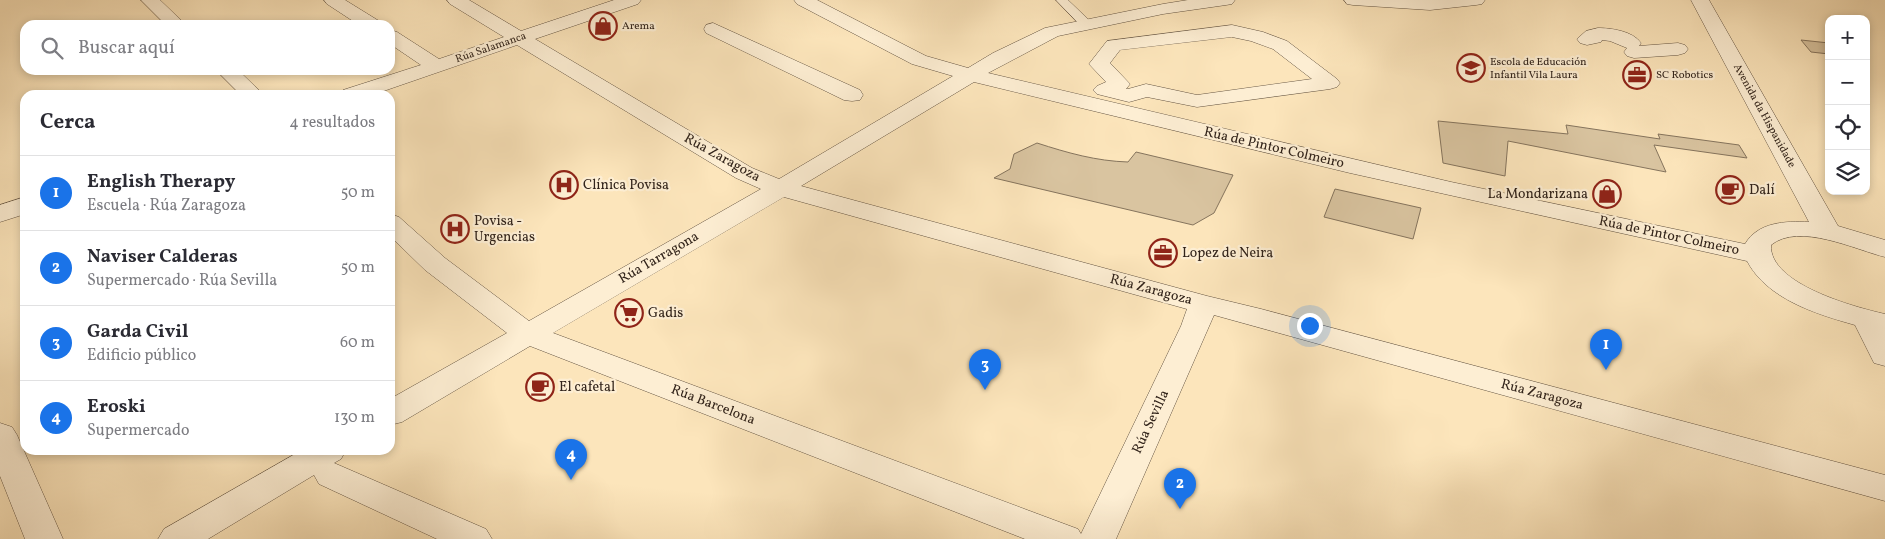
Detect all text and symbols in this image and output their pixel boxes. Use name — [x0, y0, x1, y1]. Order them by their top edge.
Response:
shop icon: Arema — [588, 11, 618, 41]
map controls — [1825, 15, 1870, 195]
button: + — [1825, 15, 1870, 60]
place label: Arema — [622, 19, 655, 34]
search box — [20, 20, 395, 75]
street label: Rúa Salamanca — [454, 29, 529, 67]
icon: search — [38, 34, 66, 62]
text: Buscar aquí — [78, 35, 175, 61]
school or university icon: Escola de Educación Infantil Vila Laura — [1456, 53, 1486, 83]
place label: Escola de Educación Infantil Vila Laura — [1490, 55, 1587, 83]
office icon: SC Robotics — [1622, 60, 1652, 90]
button: − — [1825, 60, 1870, 105]
street label: Avenida da Hispanidade — [1729, 61, 1799, 171]
place label: SC Robotics — [1656, 68, 1713, 83]
button: locate — [1825, 105, 1870, 150]
text: Cerca — [40, 108, 95, 137]
text: 4 resultados — [289, 112, 375, 134]
street label: Rúa de Pintor Colmeiro — [1202, 123, 1346, 173]
street label: Rúa Zaragoza — [680, 129, 764, 187]
button: layers — [1825, 150, 1870, 195]
text: English Therapy — [87, 169, 235, 195]
hospital icon: Clínica Povisa — [549, 170, 579, 200]
cafe icon: Dalí — [1715, 175, 1745, 205]
place label: Clínica Povisa — [583, 176, 669, 195]
shop icon: La Mondarizana — [1592, 179, 1622, 209]
place label: Dalí — [1749, 181, 1775, 200]
text: 1 — [53, 182, 59, 204]
text: 50 m — [341, 182, 375, 204]
place label: La Mondarizana — [1488, 185, 1588, 204]
text: Escuela · Rúa Zaragoza — [87, 195, 246, 217]
place label: Povisa - Urgencias — [474, 212, 535, 247]
street label: Rúa de Pintor Colmeiro — [1597, 212, 1741, 260]
hospital icon: Povisa - Urgencias — [440, 214, 470, 244]
street label: Rúa Tarragona — [615, 227, 703, 289]
office icon: Lopez de Neira — [1148, 238, 1178, 268]
text: Naviser Calderas — [87, 244, 238, 270]
place label: Lopez de Neira — [1182, 244, 1273, 263]
text: 2 — [52, 257, 60, 279]
text: 50 m — [341, 257, 375, 279]
text: Supermercado · Rúa Sevilla — [87, 270, 277, 292]
street label: Rúa Zaragoza — [1108, 270, 1194, 310]
supermarket icon: Gadis — [614, 298, 644, 328]
place label: Gadis — [648, 304, 683, 323]
your location — [1297, 313, 1323, 339]
text: Garda Civil — [87, 319, 188, 345]
pin: 1 — [1590, 329, 1622, 370]
text: 3 — [52, 332, 60, 354]
text: 60 m — [340, 332, 375, 354]
text: Edificio público — [87, 345, 196, 367]
pin: 3 — [969, 349, 1001, 390]
cafe icon: El cafetal — [525, 372, 555, 402]
street label: Rúa Zaragoza — [1499, 375, 1585, 415]
place label: El cafetal — [559, 378, 615, 397]
street label: Rúa Barcelona — [668, 380, 758, 430]
street label: Rúa Sevilla — [1128, 387, 1174, 457]
text: Eroski — [87, 394, 146, 420]
text: 4 — [51, 407, 61, 429]
text: 130 m — [334, 407, 375, 429]
text: Supermercado — [87, 420, 189, 442]
pin: 4 — [555, 439, 587, 480]
pin: 2 — [1164, 468, 1196, 509]

